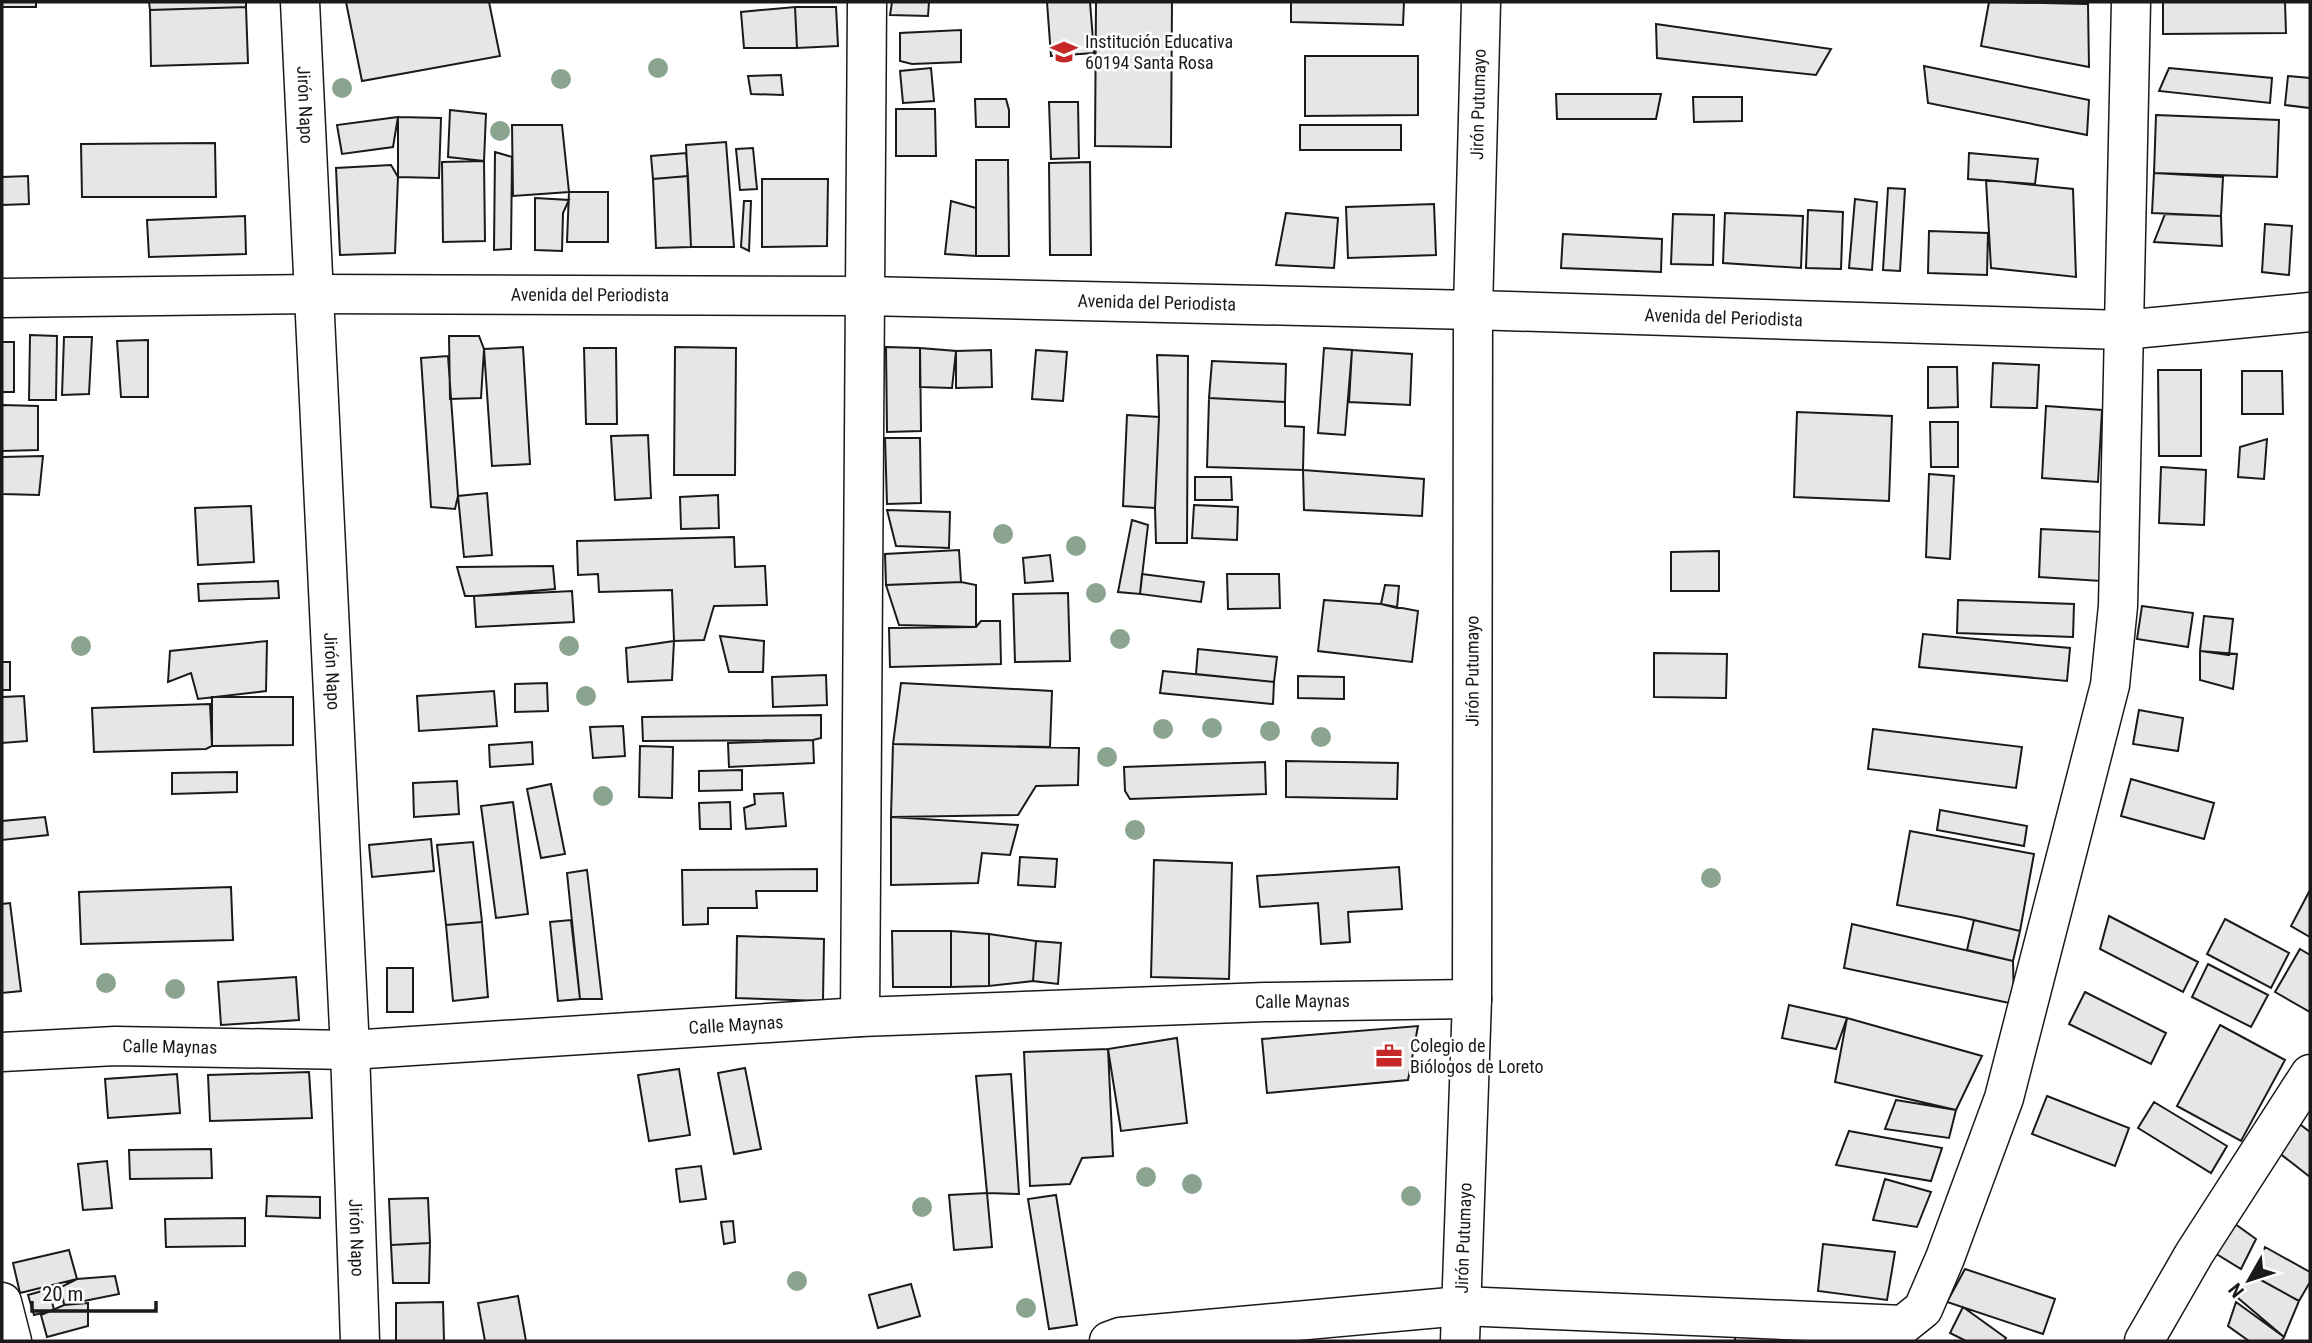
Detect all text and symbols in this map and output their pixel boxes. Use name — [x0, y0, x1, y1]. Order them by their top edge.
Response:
place label: Institución Educativa 60194 Santa Rosa — [1085, 31, 1233, 73]
school or university icon: Institución Educativa 60194 Santa Rosa — [1049, 37, 1079, 67]
street label: Jirón Putumayo — [1466, 48, 1490, 160]
street label: Jirón Napo — [293, 66, 318, 144]
street label: Avenida del Periodista — [511, 284, 669, 305]
street label: Avenida del Periodista — [1077, 290, 1236, 315]
street label: Avenida del Periodista — [1644, 304, 1803, 330]
street label: Jirón Putumayo — [1461, 616, 1483, 727]
street label: Jirón Napo — [320, 632, 345, 711]
street label: Calle Maynas — [1255, 990, 1350, 1012]
street label: Calle Maynas — [688, 1011, 784, 1038]
street label: Calle Maynas — [122, 1035, 217, 1058]
place label: Colegio de Biólogos de Loreto — [1410, 1035, 1543, 1077]
office icon: Colegio de Biólogos de Loreto — [1374, 1041, 1404, 1071]
street label: Jirón Putumayo — [1451, 1182, 1476, 1294]
street label: Jirón Napo — [345, 1198, 369, 1277]
north arrow — [2214, 1245, 2284, 1315]
scale bar — [32, 1270, 156, 1314]
text: N — [2224, 1279, 2249, 1302]
text: 20 m — [42, 1282, 83, 1306]

